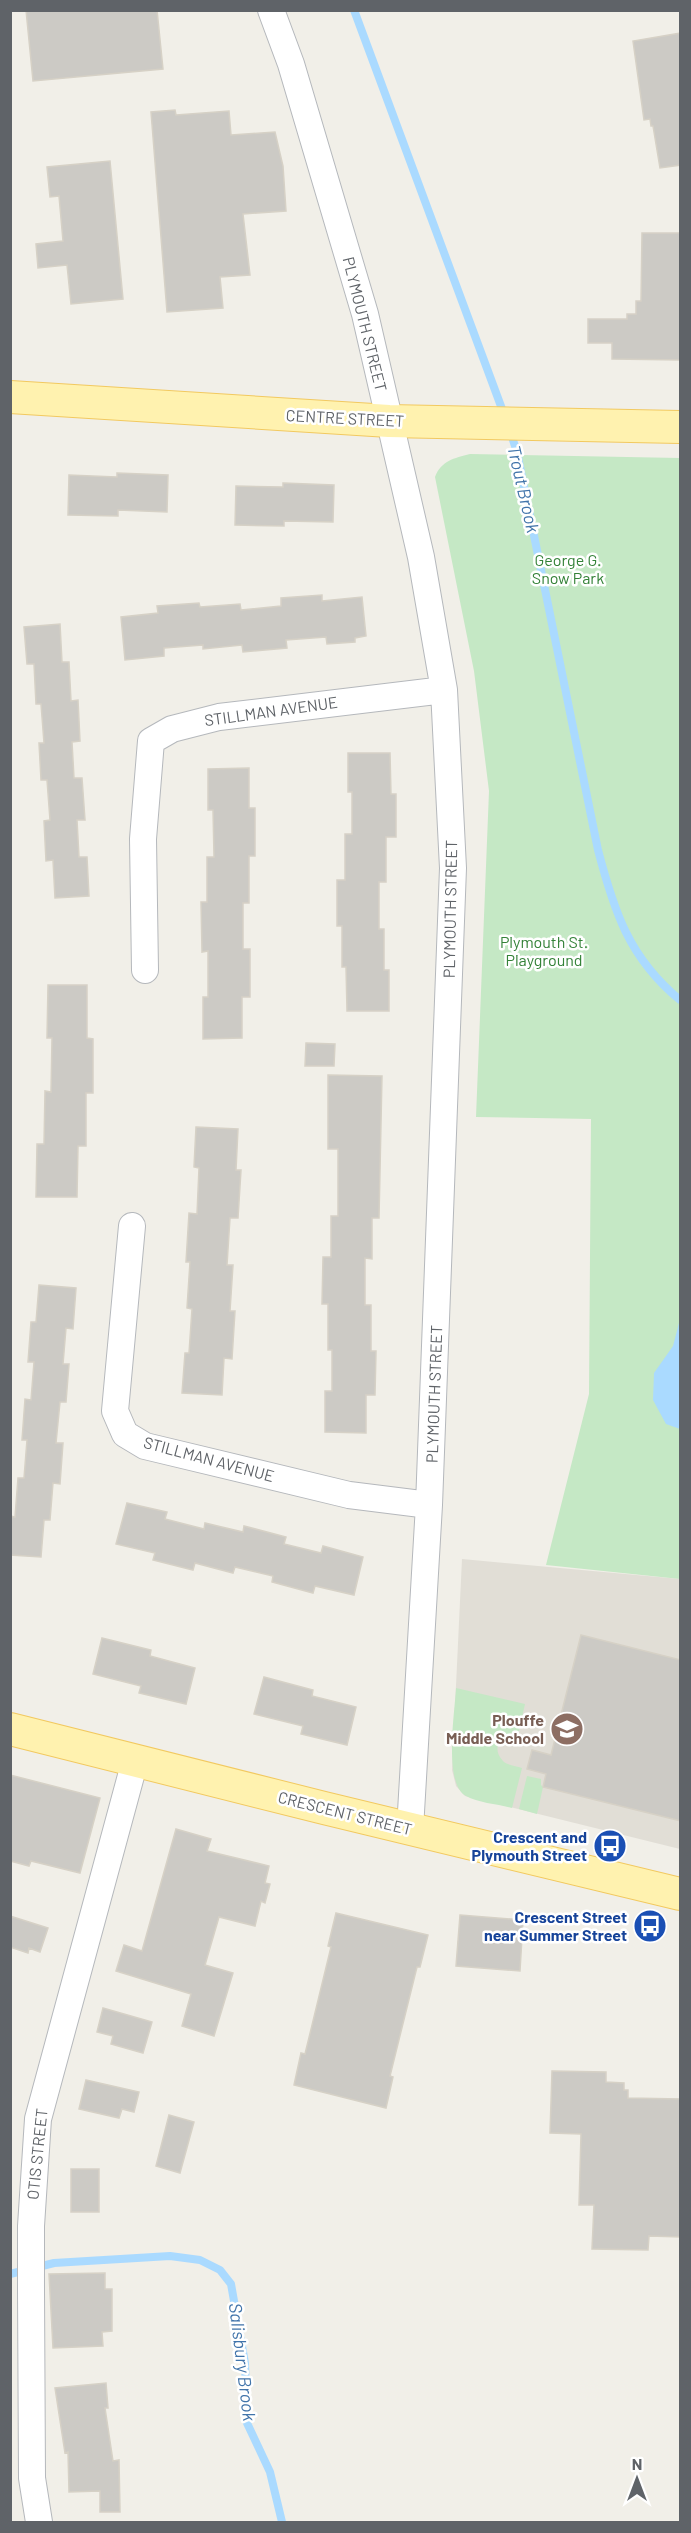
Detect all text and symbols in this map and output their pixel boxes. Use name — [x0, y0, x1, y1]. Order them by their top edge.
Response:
street label: PLYMOUTH STREET — [340, 255, 391, 393]
street label: CENTRE STREET — [285, 405, 405, 430]
water label: Trout Brook — [503, 443, 545, 535]
park label: George G. Snow Park — [532, 550, 604, 587]
street label: STILLMAN AVENUE — [203, 692, 339, 729]
street label: PLYMOUTH STREET — [439, 840, 460, 978]
park label: Plymouth St. Playground — [500, 932, 588, 969]
street label: PLYMOUTH STREET — [422, 1325, 445, 1463]
street label: STILLMAN AVENUE — [142, 1432, 276, 1485]
place label: Plouffe Middle School — [446, 1710, 544, 1747]
school or university icon: Plouffe Middle School — [549, 1711, 585, 1747]
street label: CRESCENT STREET — [276, 1787, 414, 1838]
place label: Crescent and Plymouth Street — [472, 1827, 587, 1864]
bus stop icon: Crescent and Plymouth Street — [592, 1828, 628, 1864]
place label: Crescent Street near Summer Street — [484, 1907, 627, 1944]
bus stop icon: Crescent Street near Summer Street — [632, 1908, 668, 1944]
street label: OTIS STREET — [22, 2107, 51, 2201]
water label: Salisbury Brook — [225, 2302, 261, 2422]
north arrow — [607, 2449, 667, 2509]
text: N — [632, 2454, 642, 2473]

